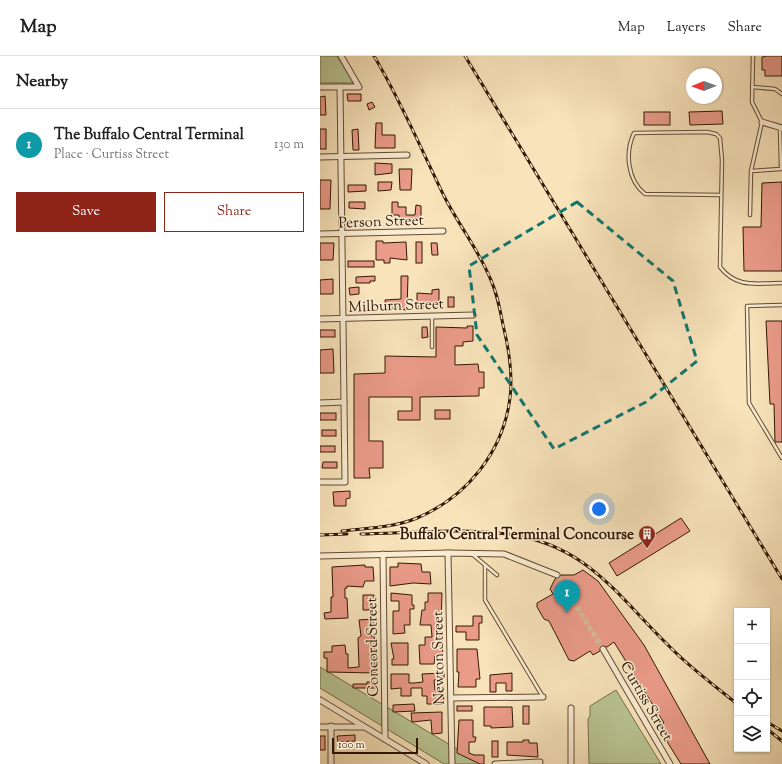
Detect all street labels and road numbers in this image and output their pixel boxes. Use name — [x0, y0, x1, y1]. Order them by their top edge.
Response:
street label: Person Street — [338, 211, 424, 234]
street label: Milburn Street — [348, 294, 444, 319]
street label: Concord Street — [362, 597, 385, 697]
street label: Newton Street — [428, 611, 451, 705]
street label: Curtiss Street — [614, 658, 677, 746]

